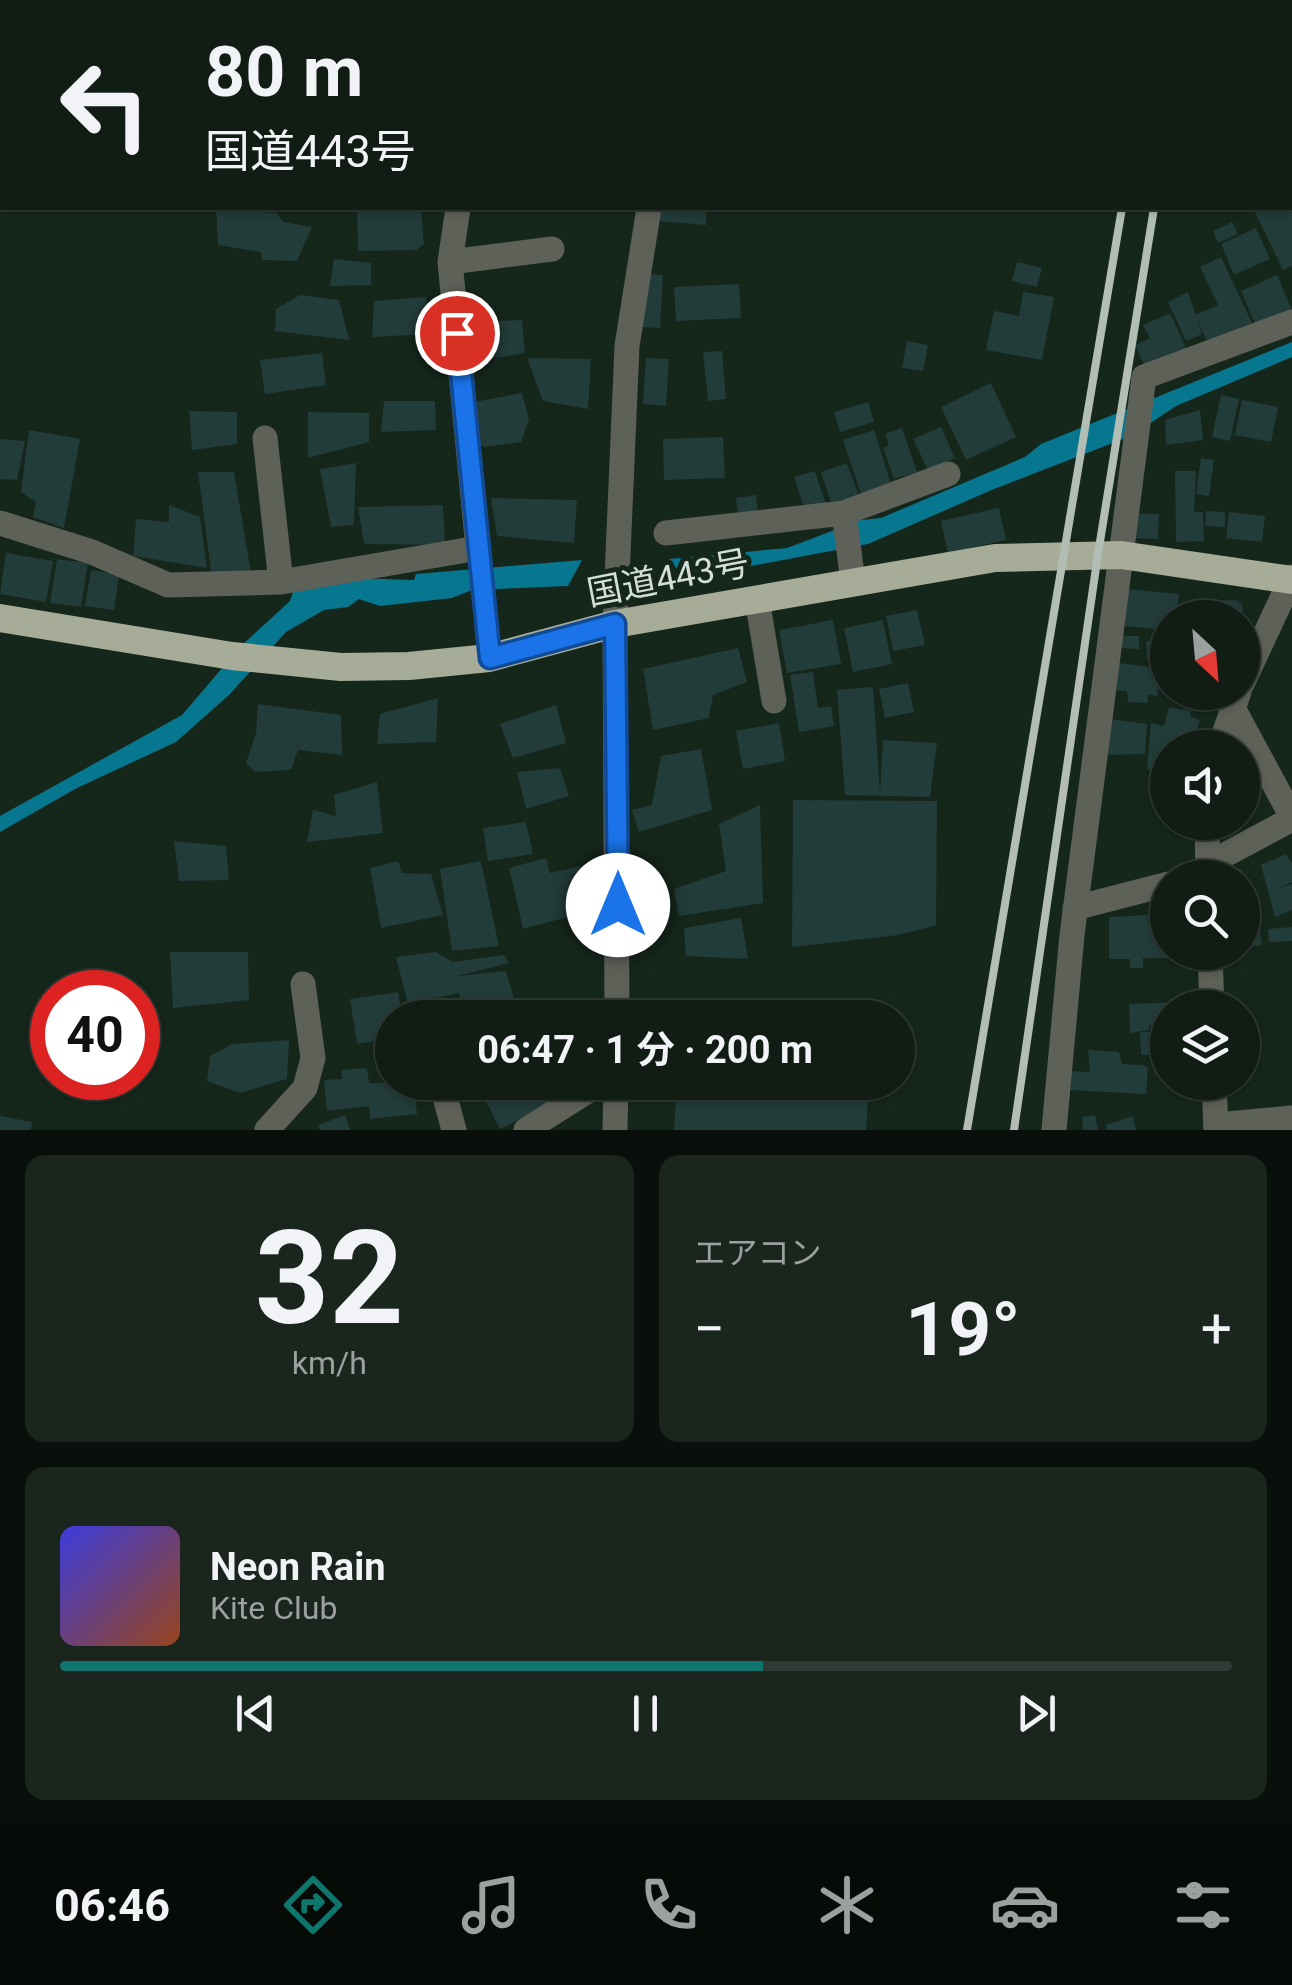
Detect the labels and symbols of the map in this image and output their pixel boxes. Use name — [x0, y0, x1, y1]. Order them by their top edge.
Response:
pin — [415, 291, 500, 376]
street label: 国道443号 — [584, 543, 753, 614]
north arrow — [1150, 600, 1260, 710]
position arrow — [566, 853, 670, 957]
speed limit sign: 40 — [30, 970, 160, 1100]

